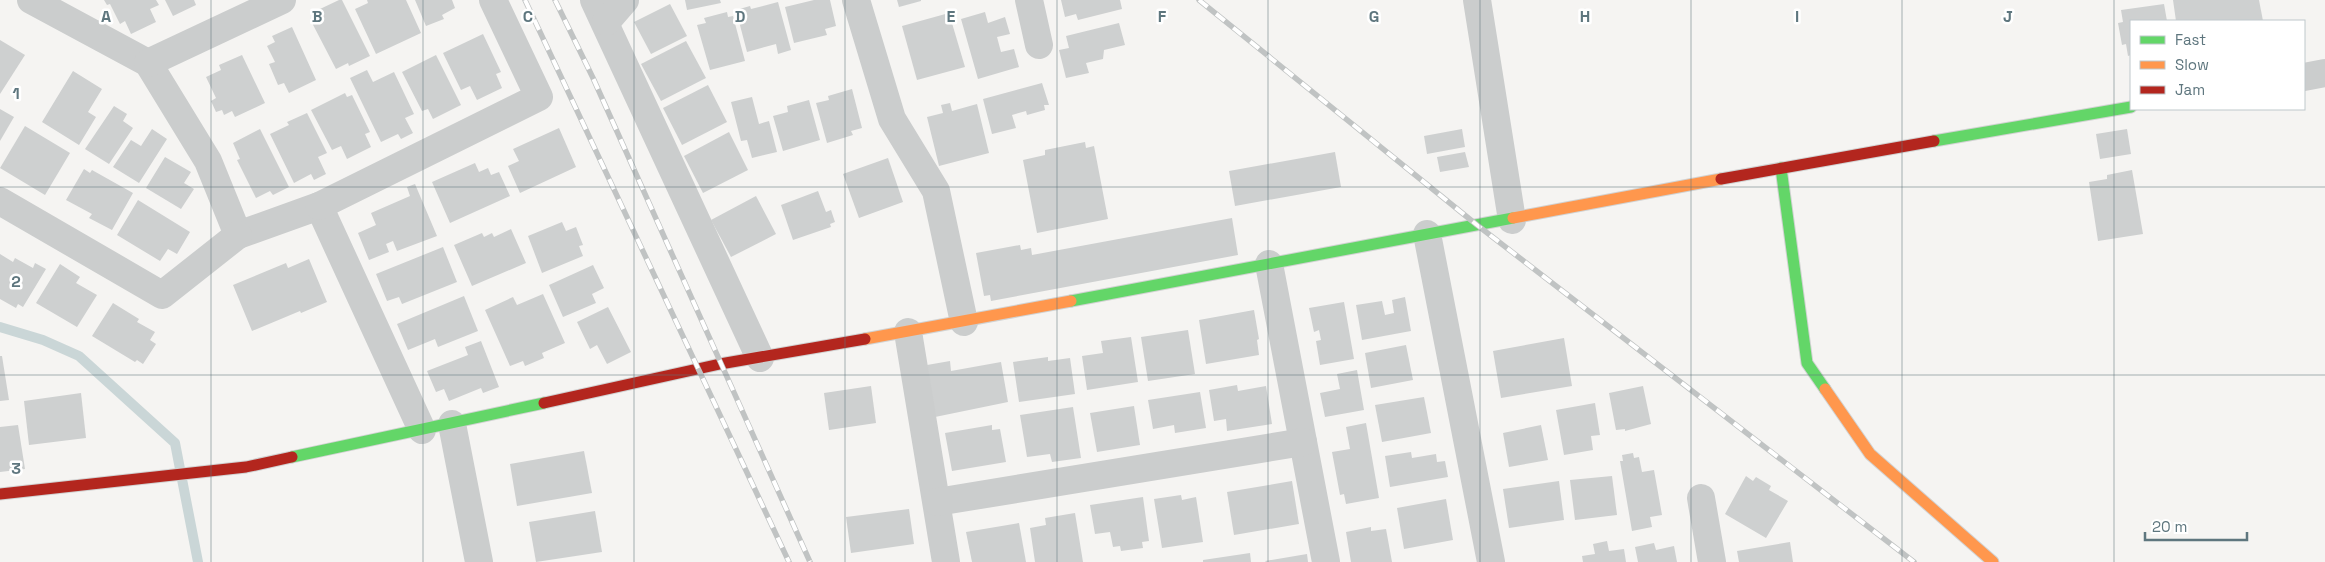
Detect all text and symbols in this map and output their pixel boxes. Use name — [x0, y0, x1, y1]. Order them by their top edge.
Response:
text: A — [101, 6, 111, 27]
text: B — [312, 6, 322, 27]
text: C — [523, 6, 533, 27]
text: D — [735, 6, 745, 27]
text: E — [947, 6, 956, 27]
text: F — [1158, 6, 1167, 27]
text: G — [1369, 6, 1379, 27]
text: H — [1580, 6, 1590, 27]
text: I — [1795, 6, 1799, 27]
text: J — [2003, 6, 2013, 27]
legend — [2130, 20, 2305, 110]
text: Fast — [2175, 30, 2206, 49]
text: Slow — [2175, 55, 2209, 74]
text: Jam — [2175, 80, 2205, 99]
text: 1 — [12, 83, 20, 104]
text: 2 — [11, 271, 21, 292]
text: 3 — [11, 458, 21, 479]
scale bar — [2145, 510, 2248, 542]
text: 20 m — [2152, 517, 2187, 536]

